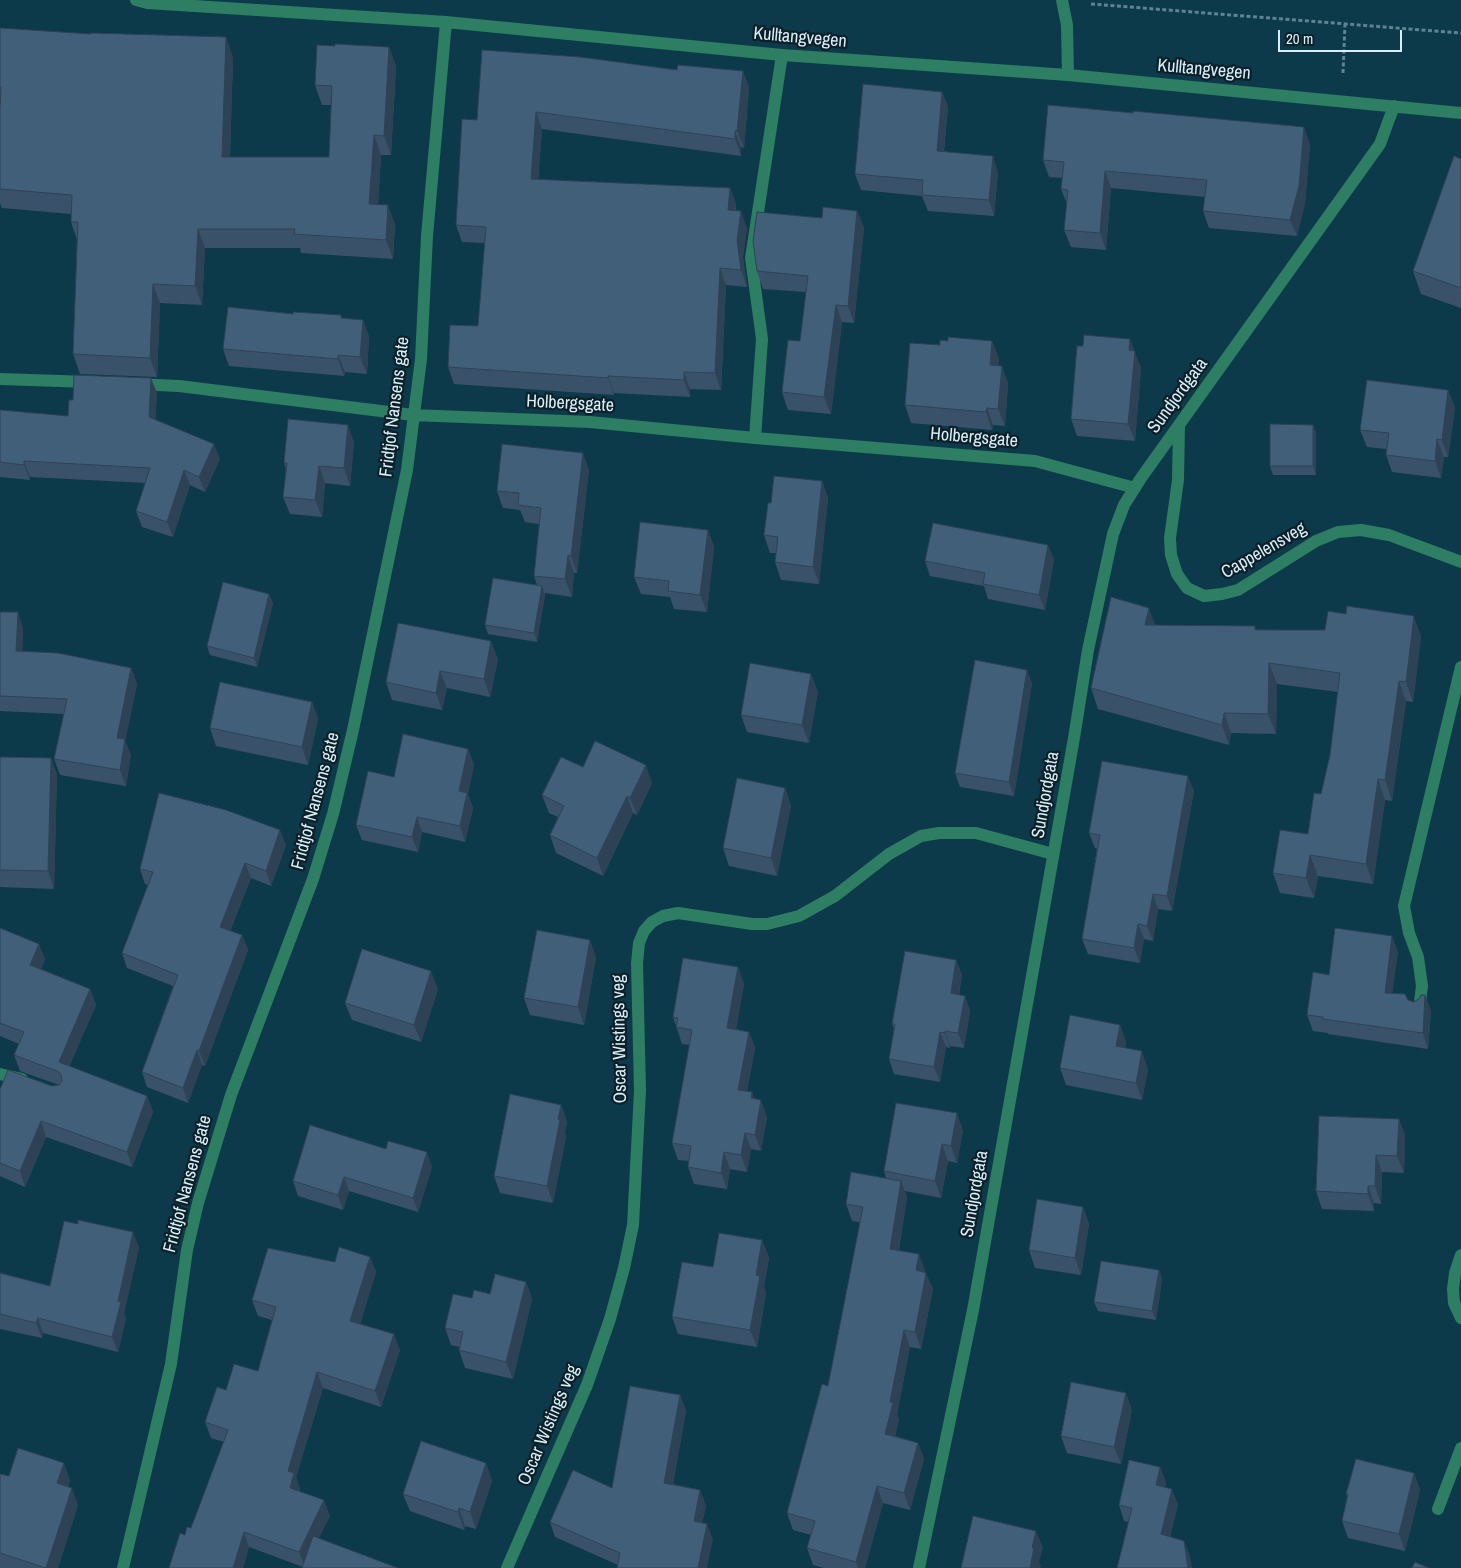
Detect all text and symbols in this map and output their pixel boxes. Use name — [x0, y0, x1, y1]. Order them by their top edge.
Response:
scale bar — [1281, 20, 1405, 52]
street label: Kulltangvegen — [752, 23, 848, 53]
text: 20 m — [1286, 28, 1313, 49]
street label: Kulltangvegen — [1156, 55, 1252, 85]
street label: Fridtjof Nansens gate — [376, 336, 414, 478]
street label: Sundjordgata — [1143, 354, 1213, 438]
street label: Holbergsgate — [526, 391, 614, 417]
street label: Holbergsgate — [929, 423, 1019, 453]
street label: Cappelensveg — [1218, 518, 1310, 584]
street label: Fridtjof Nansens gate — [287, 730, 345, 872]
street label: Sundjordgata — [1028, 750, 1064, 840]
street label: Oscar Wistings veg — [608, 974, 632, 1104]
street label: Fridtjof Nansens gate — [159, 1113, 217, 1255]
street label: Sundjordgata — [957, 1149, 993, 1239]
street label: Oscar Wistings veg — [514, 1362, 584, 1488]

